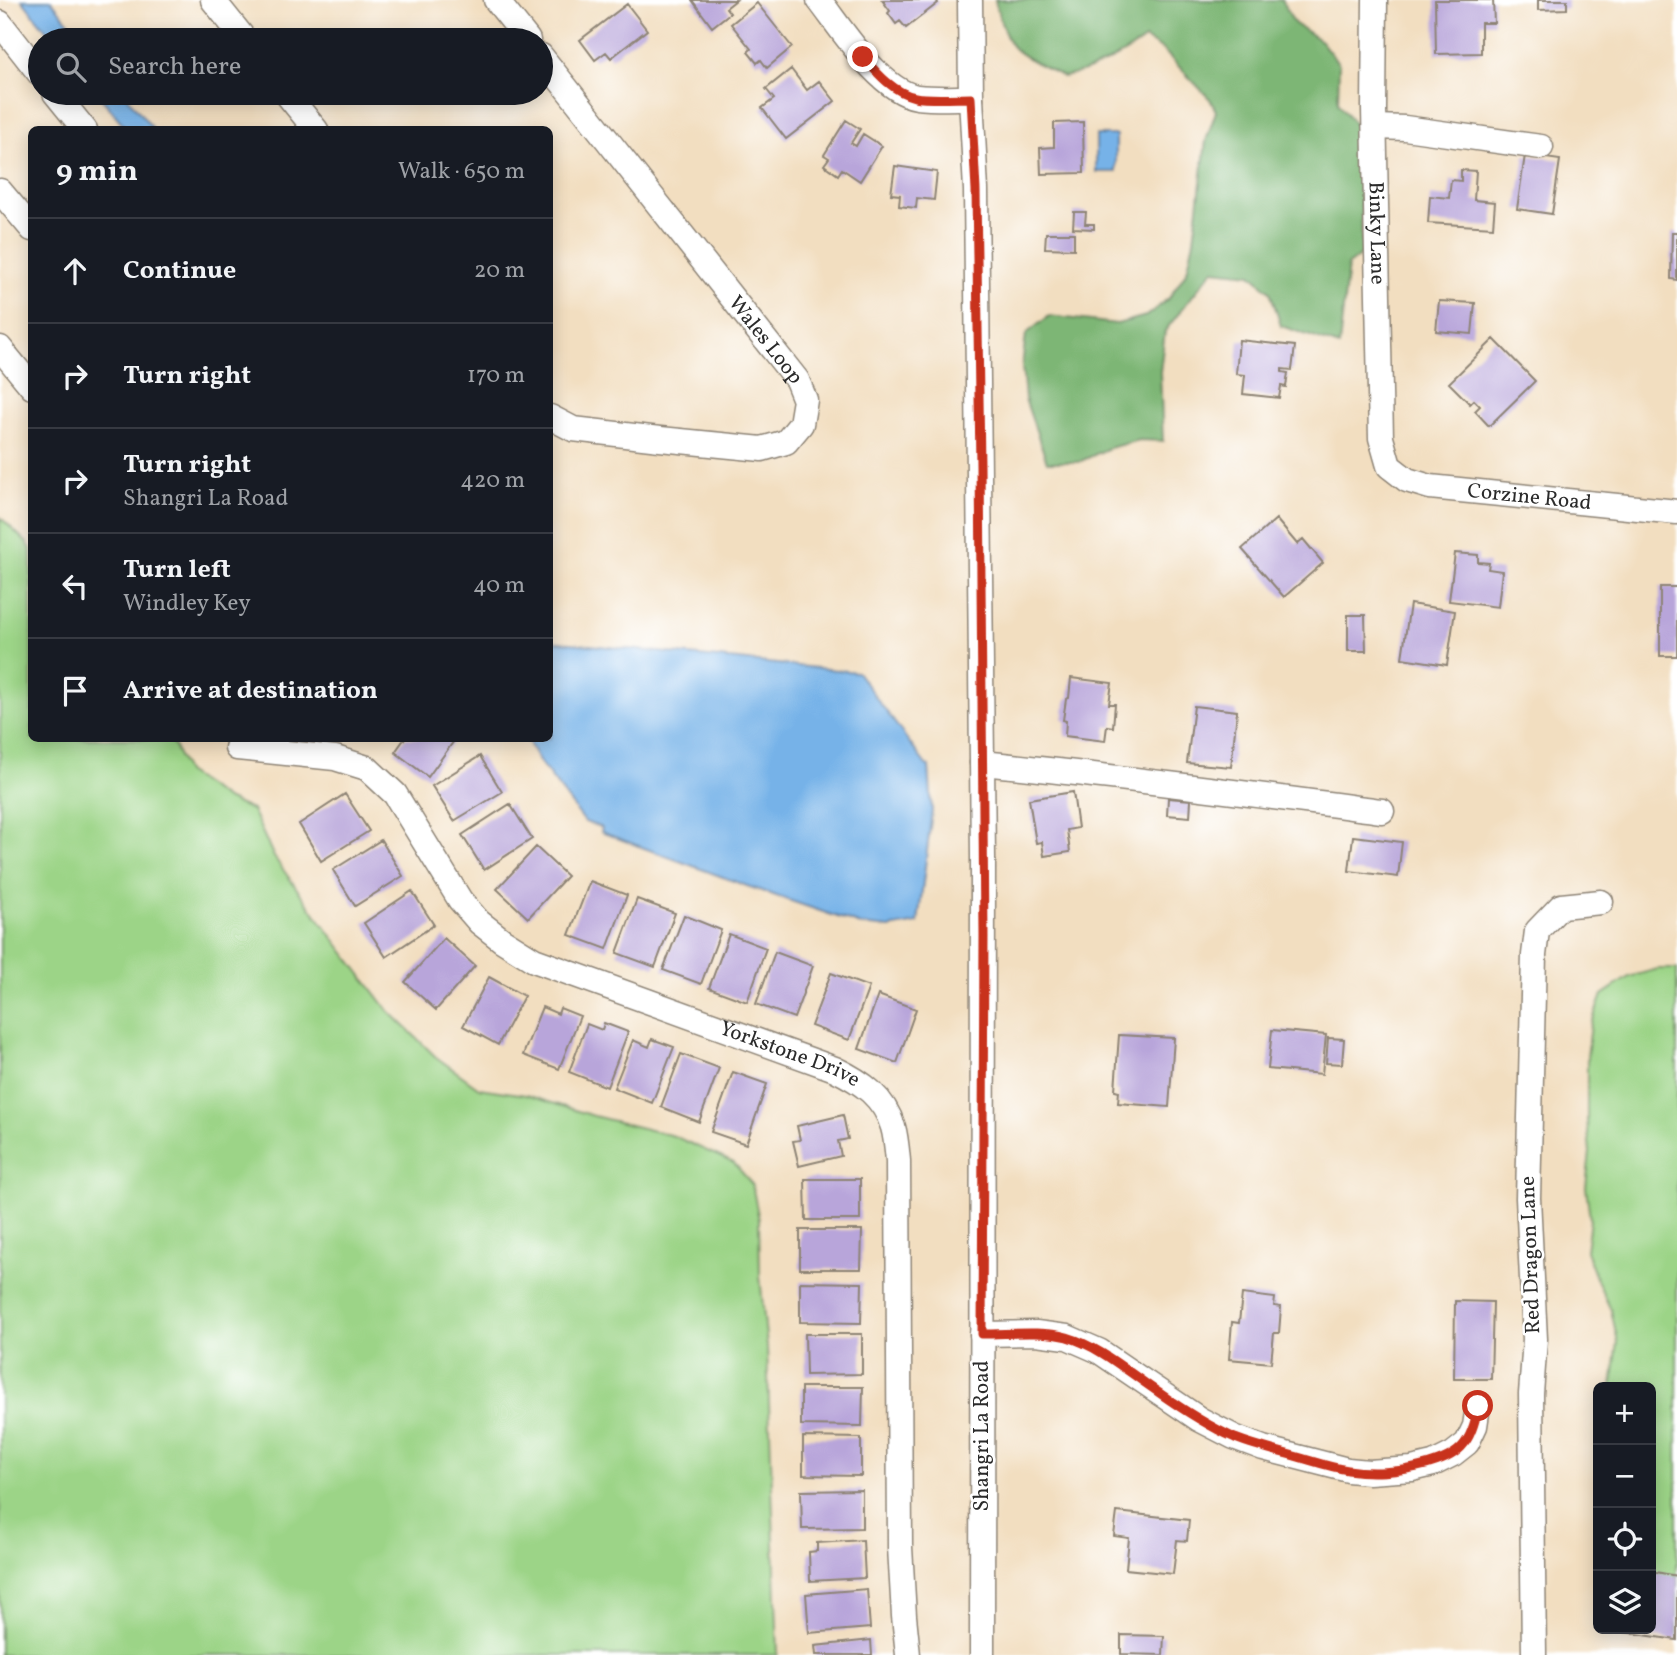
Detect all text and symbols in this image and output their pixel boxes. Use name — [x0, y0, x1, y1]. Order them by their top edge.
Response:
search box — [28, 28, 553, 105]
route end — [847, 41, 878, 72]
icon: search — [52, 48, 90, 86]
text: Search here — [108, 49, 241, 85]
text: 9 min — [56, 151, 138, 193]
text: Walk · 650 m — [398, 156, 525, 188]
street label: Binky Lane — [1361, 181, 1392, 285]
icon: ahead — [56, 252, 94, 290]
text: Continue — [123, 253, 236, 289]
text: 20 m — [474, 255, 525, 287]
street label: Wales Loop — [721, 290, 810, 390]
icon: right — [56, 357, 94, 395]
text: Turn right — [123, 358, 251, 394]
text: 170 m — [467, 360, 525, 392]
text: Turn right — [123, 447, 251, 483]
icon: right — [56, 462, 94, 500]
text: 420 m — [460, 465, 525, 497]
street label: Corzine Road — [1466, 476, 1593, 518]
text: Shangri La Road — [123, 483, 288, 515]
text: Turn left — [123, 552, 231, 588]
icon: left — [56, 567, 94, 605]
text: 40 m — [473, 570, 525, 602]
text: Windley Key — [123, 588, 251, 620]
icon: arrive — [56, 672, 94, 710]
text: Arrive at destination — [123, 673, 378, 709]
street label: Yorkstone Drive — [716, 1014, 866, 1094]
street label: Red Dragon Lane — [1514, 1176, 1548, 1334]
street label: Shangri La Road — [968, 1361, 997, 1512]
map controls — [1593, 1382, 1656, 1634]
button: + — [1593, 1382, 1656, 1445]
route start — [1462, 1390, 1493, 1421]
button: − — [1593, 1445, 1656, 1508]
button: locate — [1593, 1508, 1656, 1571]
button: layers — [1593, 1571, 1656, 1634]

